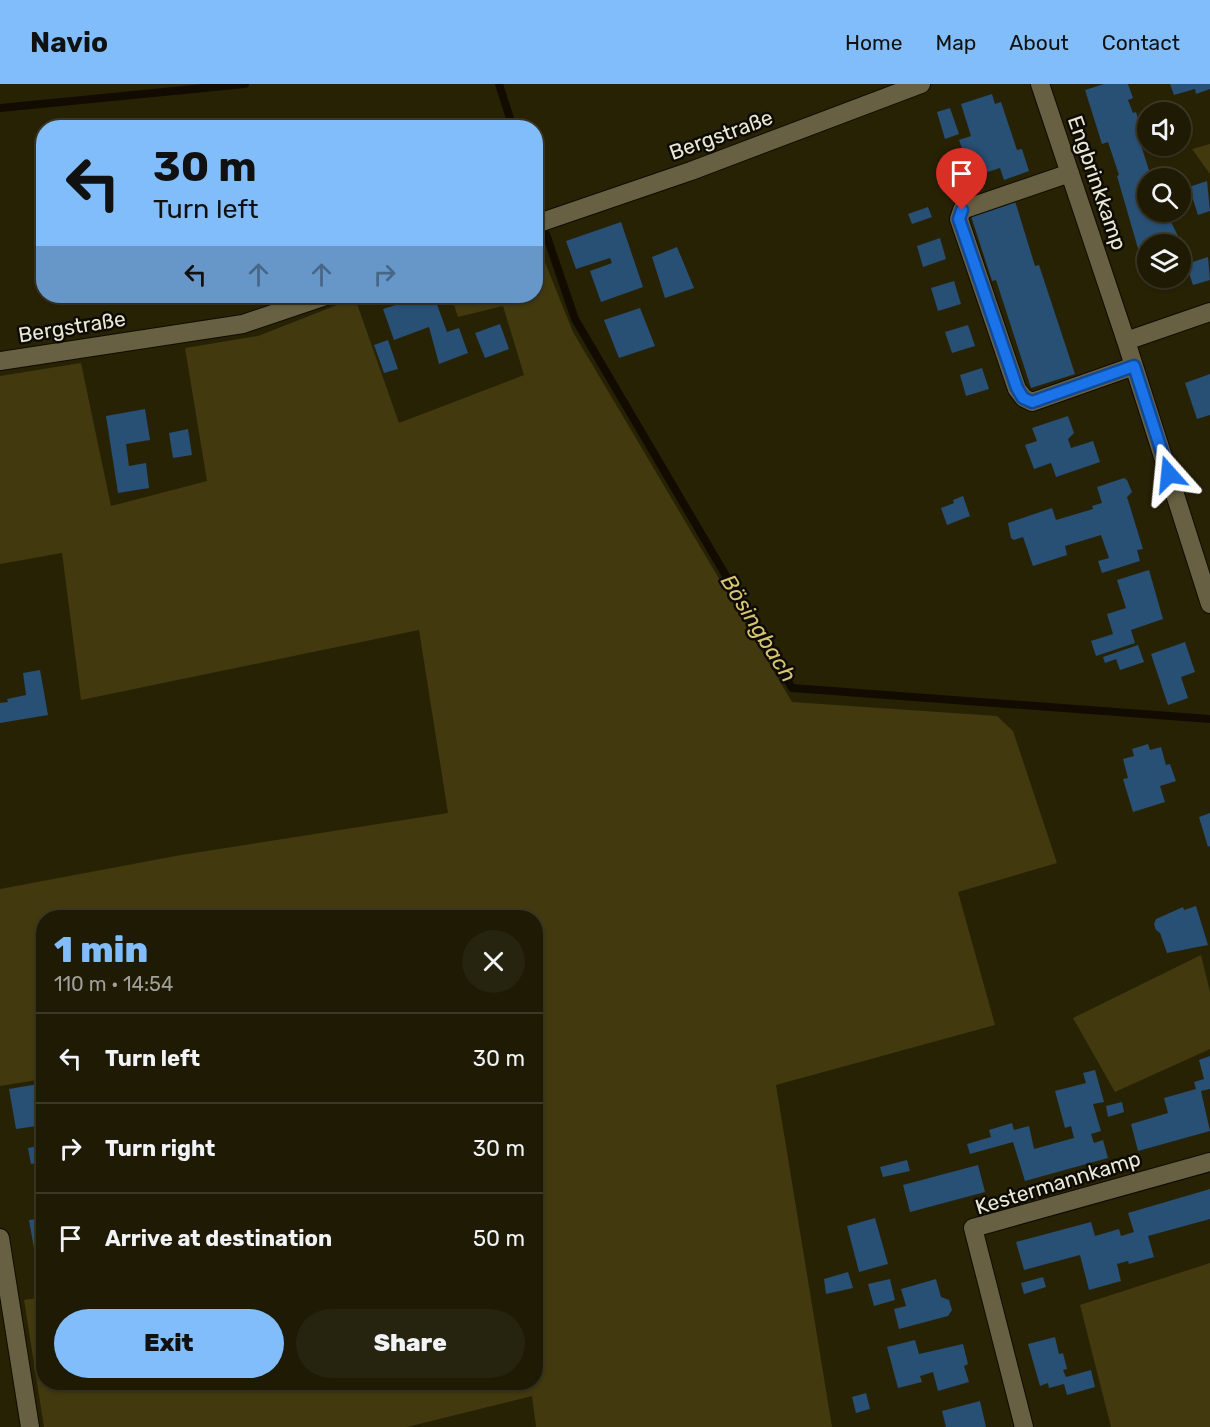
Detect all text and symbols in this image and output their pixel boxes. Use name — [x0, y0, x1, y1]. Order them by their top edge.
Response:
text: Navio — [30, 26, 108, 59]
text: Home — [845, 30, 902, 55]
text: Map — [935, 30, 976, 55]
text: About — [1009, 30, 1069, 55]
text: Contact — [1102, 30, 1180, 55]
map controls — [1137, 102, 1191, 288]
button: sound — [1137, 102, 1191, 156]
street label: Bergstraße — [666, 104, 776, 165]
street label: Engbrinkkamp — [1063, 112, 1132, 253]
text: 30 m — [153, 142, 257, 192]
icon: left — [54, 144, 132, 222]
pin — [936, 148, 987, 210]
icon: arrive — [945, 157, 978, 190]
button: search — [1137, 168, 1191, 222]
text: Turn left — [153, 193, 258, 225]
button: layers — [1137, 234, 1191, 288]
icon: left — [179, 258, 212, 291]
icon: ahead — [242, 258, 275, 291]
icon: ahead — [305, 258, 338, 291]
icon: right — [368, 258, 401, 291]
street label: Bergstraße — [16, 306, 127, 347]
position arrow — [1137, 442, 1201, 506]
water label: Bösingbach — [715, 569, 802, 687]
text: 1 min — [54, 928, 148, 971]
button: close — [462, 930, 525, 993]
text: 110 m · 14:54 — [54, 972, 173, 996]
icon: left — [54, 1042, 87, 1075]
text: Turn left — [105, 1045, 200, 1072]
text: 30 m — [473, 1045, 525, 1072]
icon: right — [54, 1132, 87, 1165]
text: Turn right — [105, 1135, 215, 1162]
text: 30 m — [473, 1135, 525, 1162]
street label: Kestermannkamp — [972, 1145, 1144, 1220]
icon: arrive — [54, 1222, 87, 1255]
text: Arrive at destination — [105, 1225, 332, 1252]
text: 50 m — [473, 1225, 525, 1252]
button: Exit — [54, 1309, 284, 1378]
button: Share — [296, 1309, 525, 1378]

